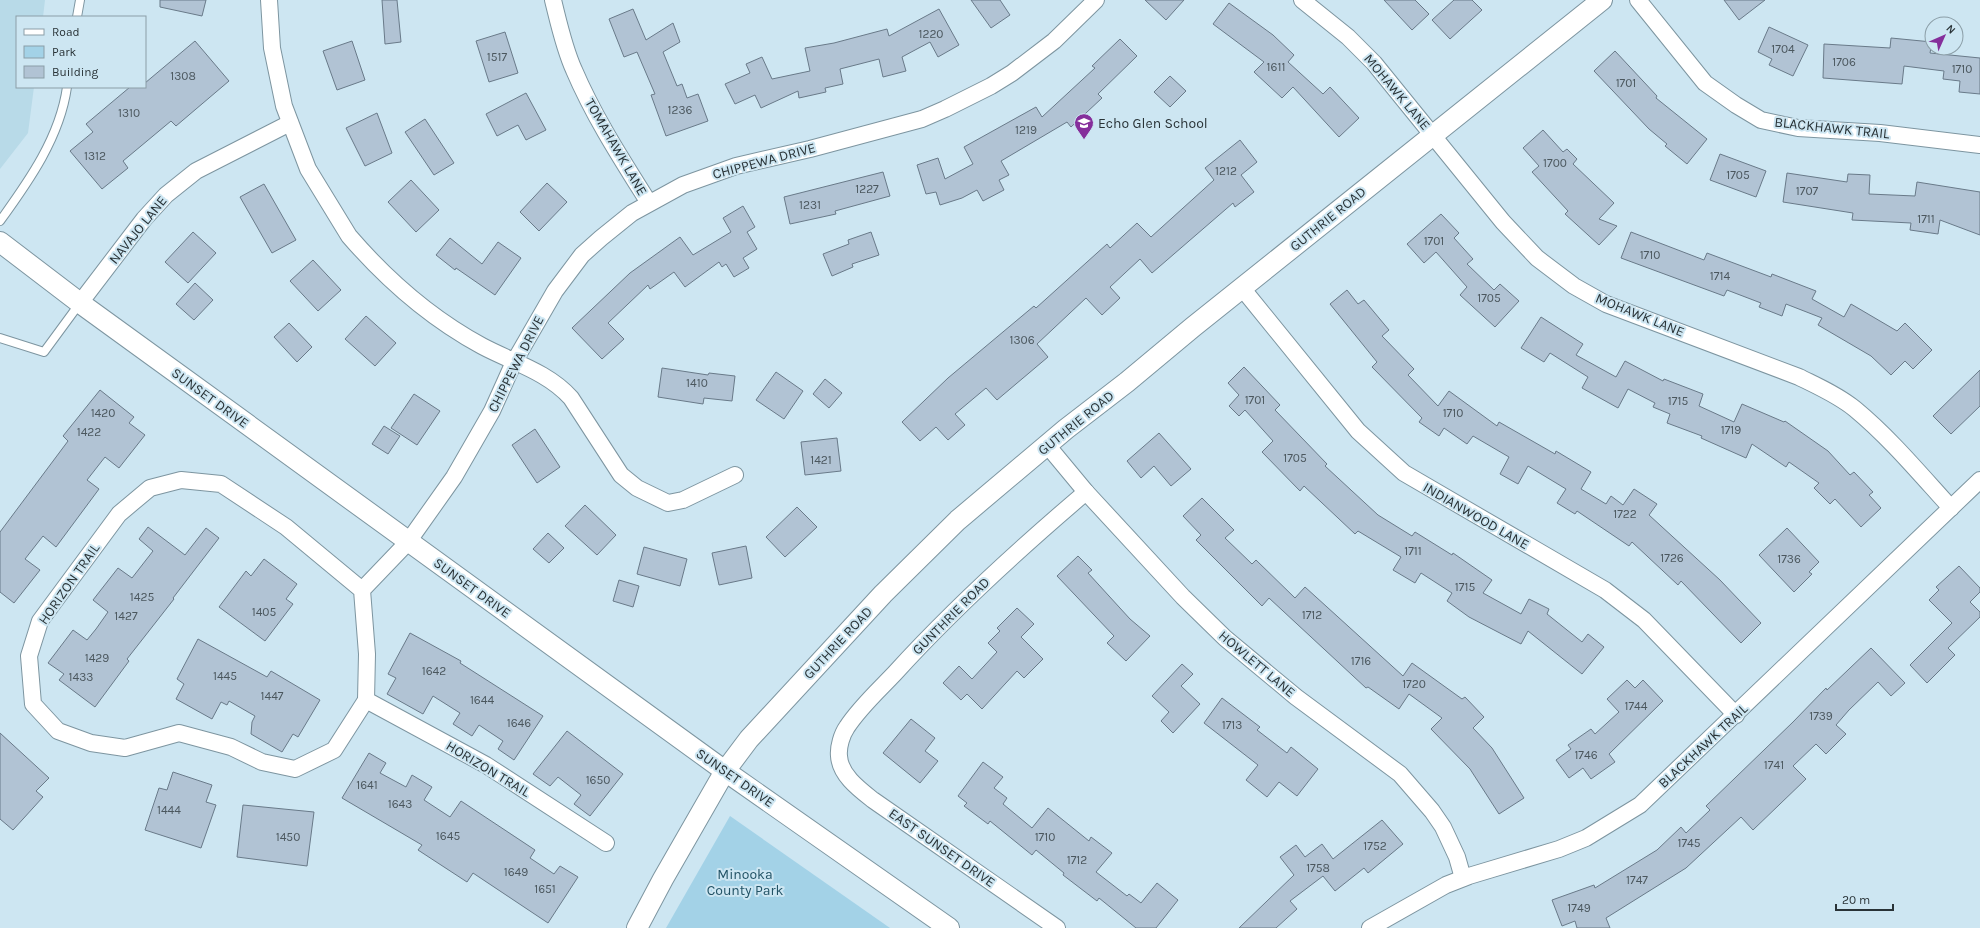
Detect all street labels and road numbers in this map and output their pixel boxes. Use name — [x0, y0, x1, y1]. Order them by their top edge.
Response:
street label: MOHAWK LANE — [1360, 50, 1434, 134]
street label: TOMAHAWK LANE — [581, 95, 651, 199]
street label: BLACKHAWK TRAIL — [1774, 113, 1891, 143]
street label: CHIPPEWA DRIVE — [711, 139, 817, 183]
street label: GUTHRIE ROAD — [1286, 183, 1370, 255]
street label: NAVAJO LANE — [105, 192, 171, 268]
street label: MOHAWK LANE — [1593, 289, 1687, 341]
street label: CHIPPEWA DRIVE — [484, 313, 548, 415]
street label: SUNSET DRIVE — [168, 364, 252, 432]
street label: GUTHRIE ROAD — [1034, 387, 1118, 459]
street label: INDIANWOOD LANE — [1420, 479, 1532, 553]
street label: HORIZON TRAIL — [35, 540, 104, 628]
street label: SUNSET DRIVE — [430, 554, 514, 622]
street label: GUNTHRIE ROAD — [909, 574, 993, 658]
street label: GUTHRIE ROAD — [800, 603, 876, 683]
street label: HOWLETT LANE — [1215, 627, 1299, 701]
street label: BLACKHAWK TRAIL — [1655, 700, 1751, 792]
street label: HORIZON TRAIL — [443, 737, 534, 801]
street label: SUNSET DRIVE — [693, 745, 777, 811]
street label: EAST SUNSET DRIVE — [886, 805, 998, 891]

